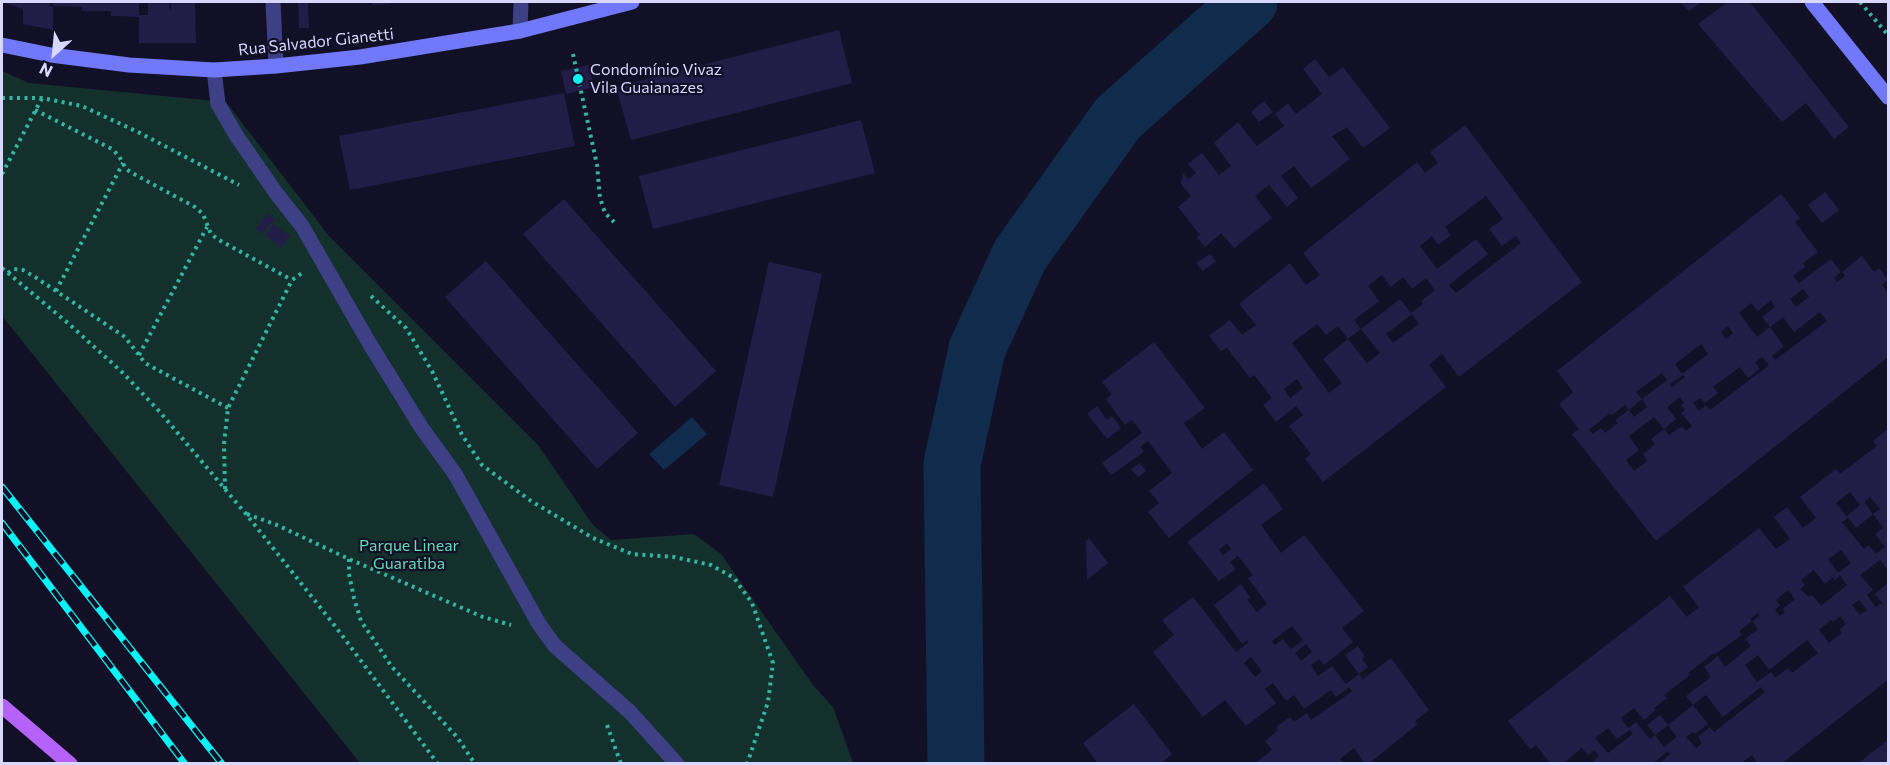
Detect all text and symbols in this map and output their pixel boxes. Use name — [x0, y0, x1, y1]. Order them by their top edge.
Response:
north arrow — [24, 24, 84, 84]
street label: Rua Salvador Gianetti — [237, 24, 395, 60]
text: N — [36, 59, 55, 82]
place label: Condomínio Vivaz Vila Guaianazes — [590, 60, 722, 98]
marker: Condomínio Vivaz Vila Guaianazes — [571, 72, 585, 86]
park label: Parque Linear Guaratiba — [359, 536, 459, 574]

